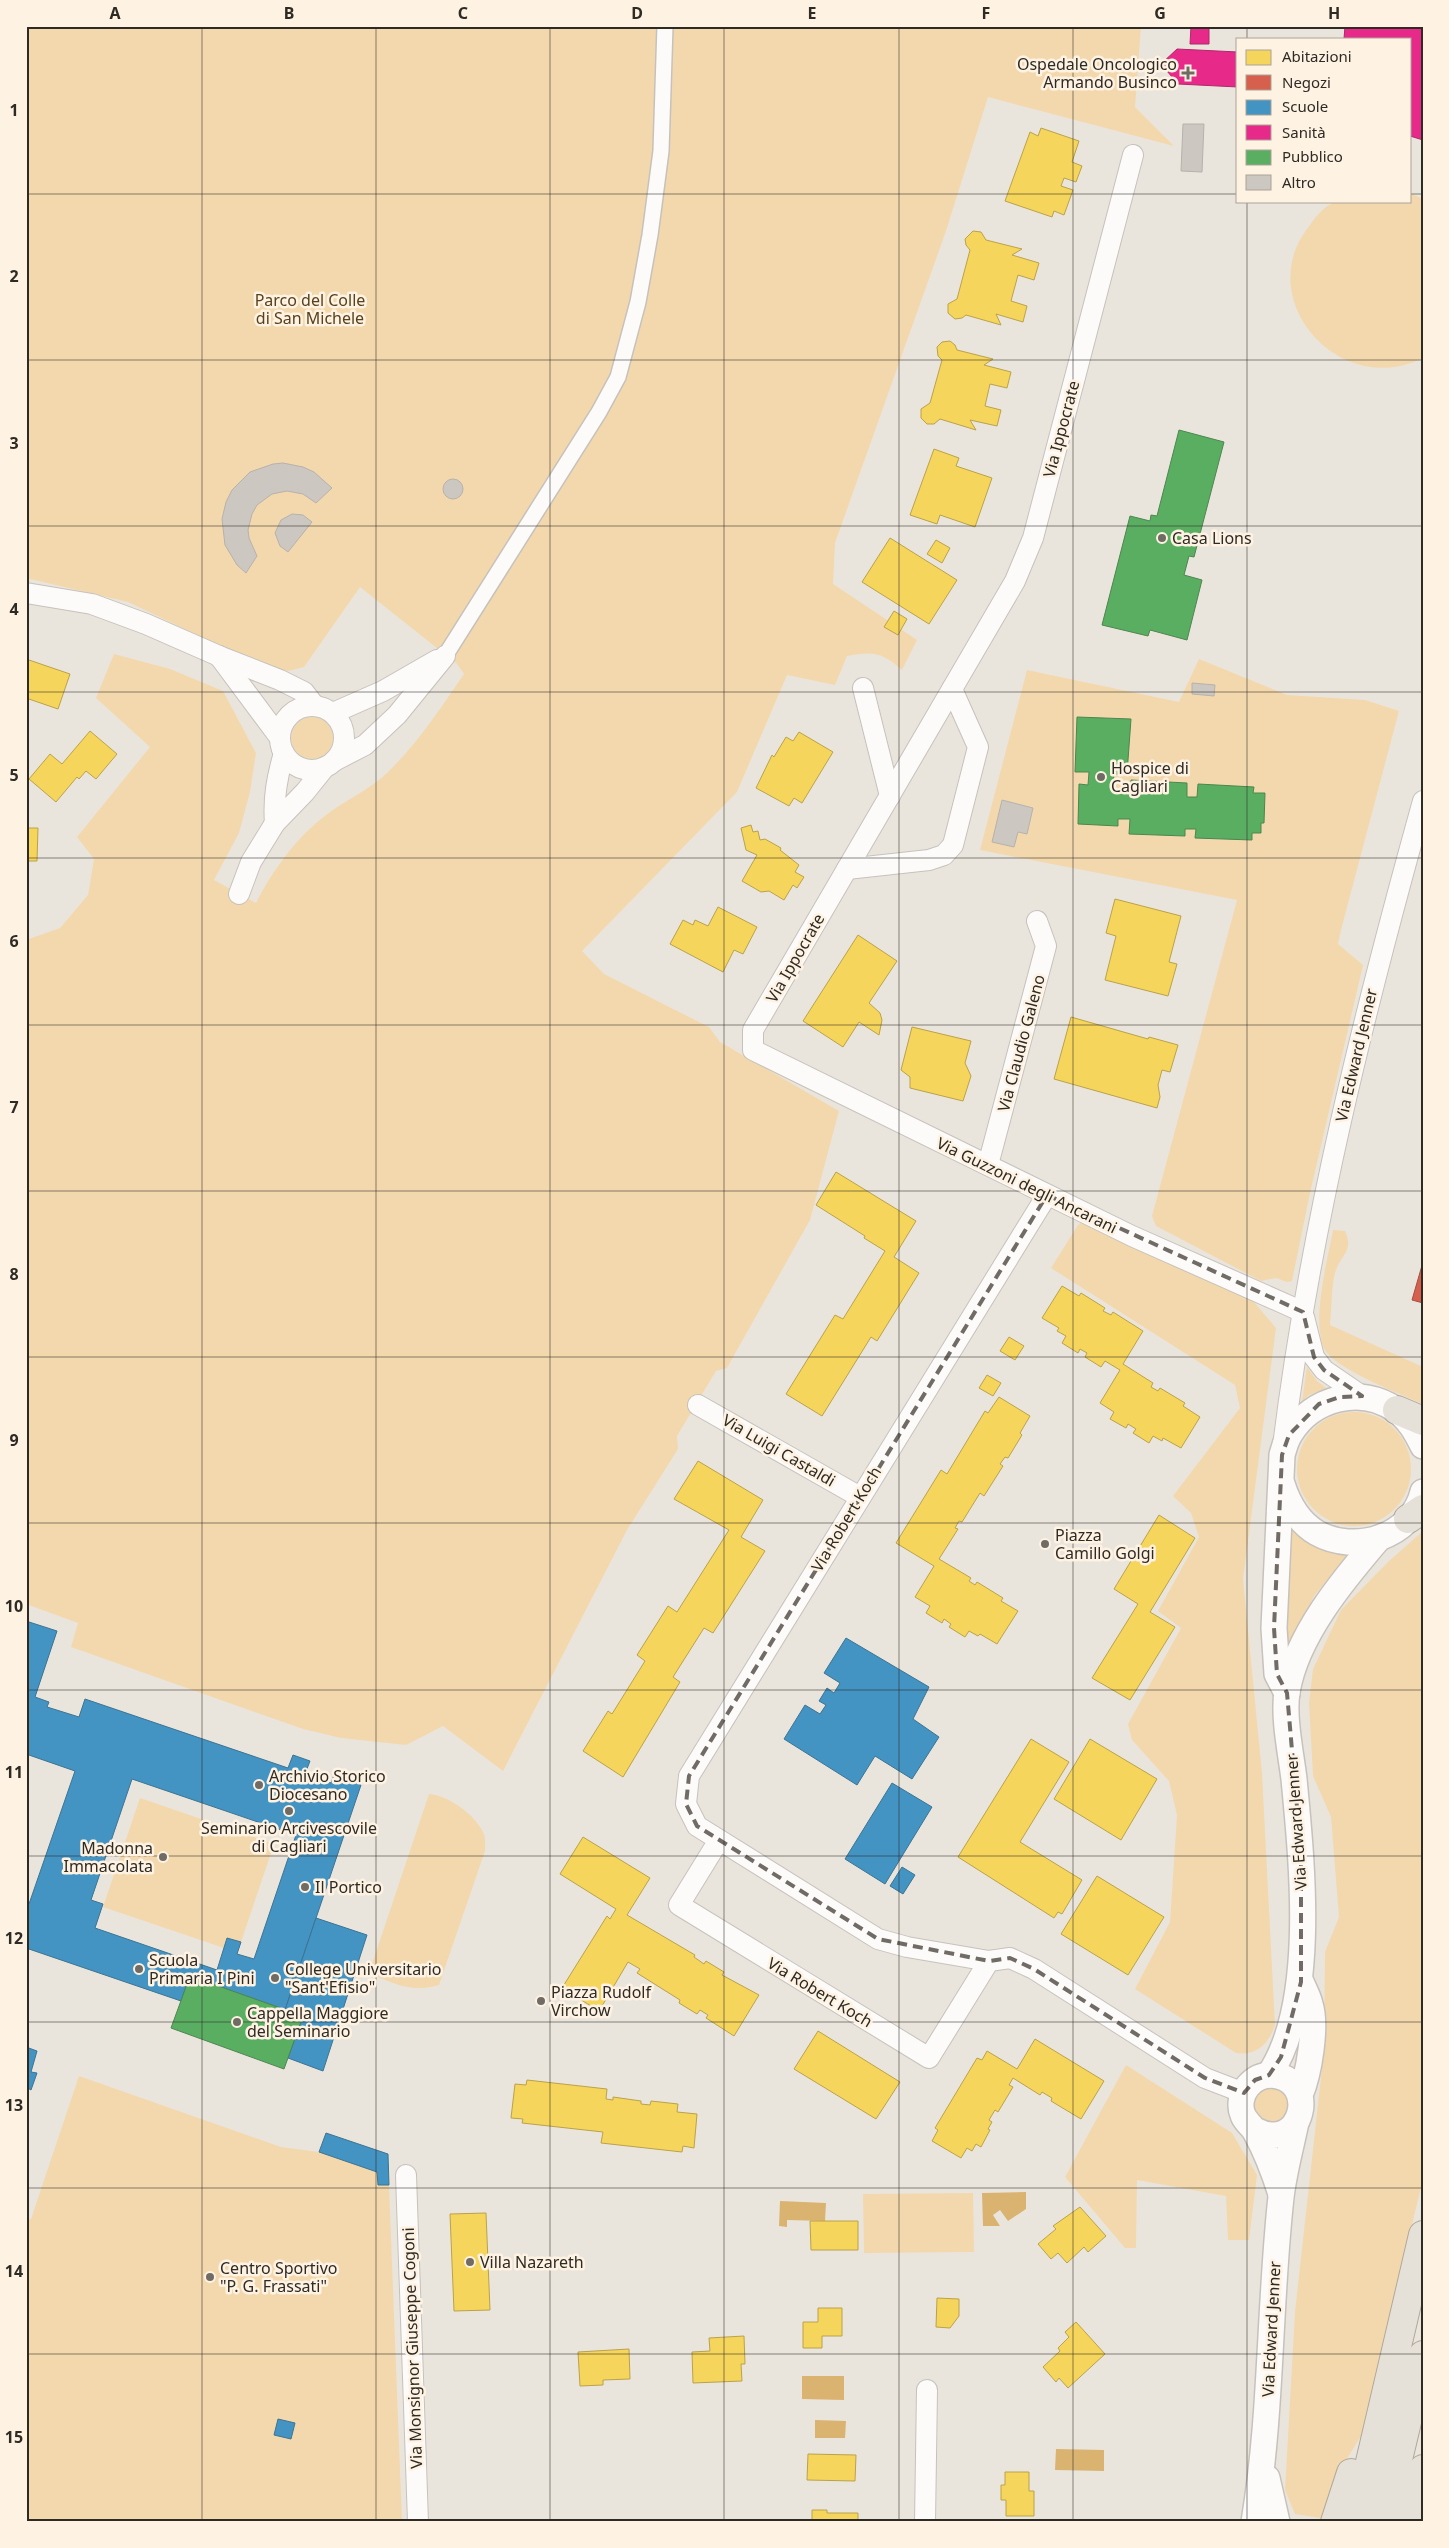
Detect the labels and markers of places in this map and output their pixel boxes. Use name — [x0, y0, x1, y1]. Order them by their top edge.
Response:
place label: Ospedale Oncologico Armando Businco — [1017, 53, 1177, 93]
marker: Ospedale Oncologico Armando Businco — [1181, 66, 1195, 80]
place label: Casa Lions — [1172, 527, 1252, 549]
marker: Casa Lions — [1156, 532, 1168, 544]
place label: Hospice di Cagliari — [1111, 757, 1189, 797]
marker: Hospice di Cagliari — [1095, 771, 1107, 783]
place label: Piazza Camillo Golgi — [1055, 1524, 1155, 1564]
marker: Piazza Camillo Golgi — [1039, 1538, 1051, 1550]
place label: Archivio Storico Diocesano — [269, 1765, 386, 1805]
marker: Archivio Storico Diocesano — [253, 1779, 265, 1791]
marker: Seminario Arcivescovile di Cagliari — [283, 1805, 295, 1817]
place label: Seminario Arcivescovile di Cagliari — [201, 1817, 377, 1857]
place label: Madonna Immacolata — [63, 1837, 153, 1877]
marker: Madonna Immacolata — [157, 1851, 169, 1863]
place label: Il Portico — [315, 1876, 382, 1898]
marker: Il Portico — [299, 1881, 311, 1893]
place label: Scuola Primaria I Pini — [149, 1949, 255, 1989]
place label: College Universitario "Sant'Efisio" — [285, 1958, 442, 1998]
marker: Scuola Primaria I Pini — [133, 1963, 145, 1975]
marker: College Universitario "Sant'Efisio" — [269, 1972, 281, 1984]
place label: Piazza Rudolf Virchow — [551, 1981, 652, 2021]
marker: Piazza Rudolf Virchow — [535, 1995, 547, 2007]
place label: Cappella Maggiore del Seminario — [247, 2002, 388, 2042]
marker: Cappella Maggiore del Seminario — [231, 2016, 243, 2028]
place label: Villa Nazareth — [480, 2251, 584, 2273]
marker: Villa Nazareth — [464, 2256, 476, 2268]
place label: Centro Sportivo "P. G. Frassati" — [220, 2257, 338, 2297]
marker: Centro Sportivo "P. G. Frassati" — [204, 2271, 216, 2283]

